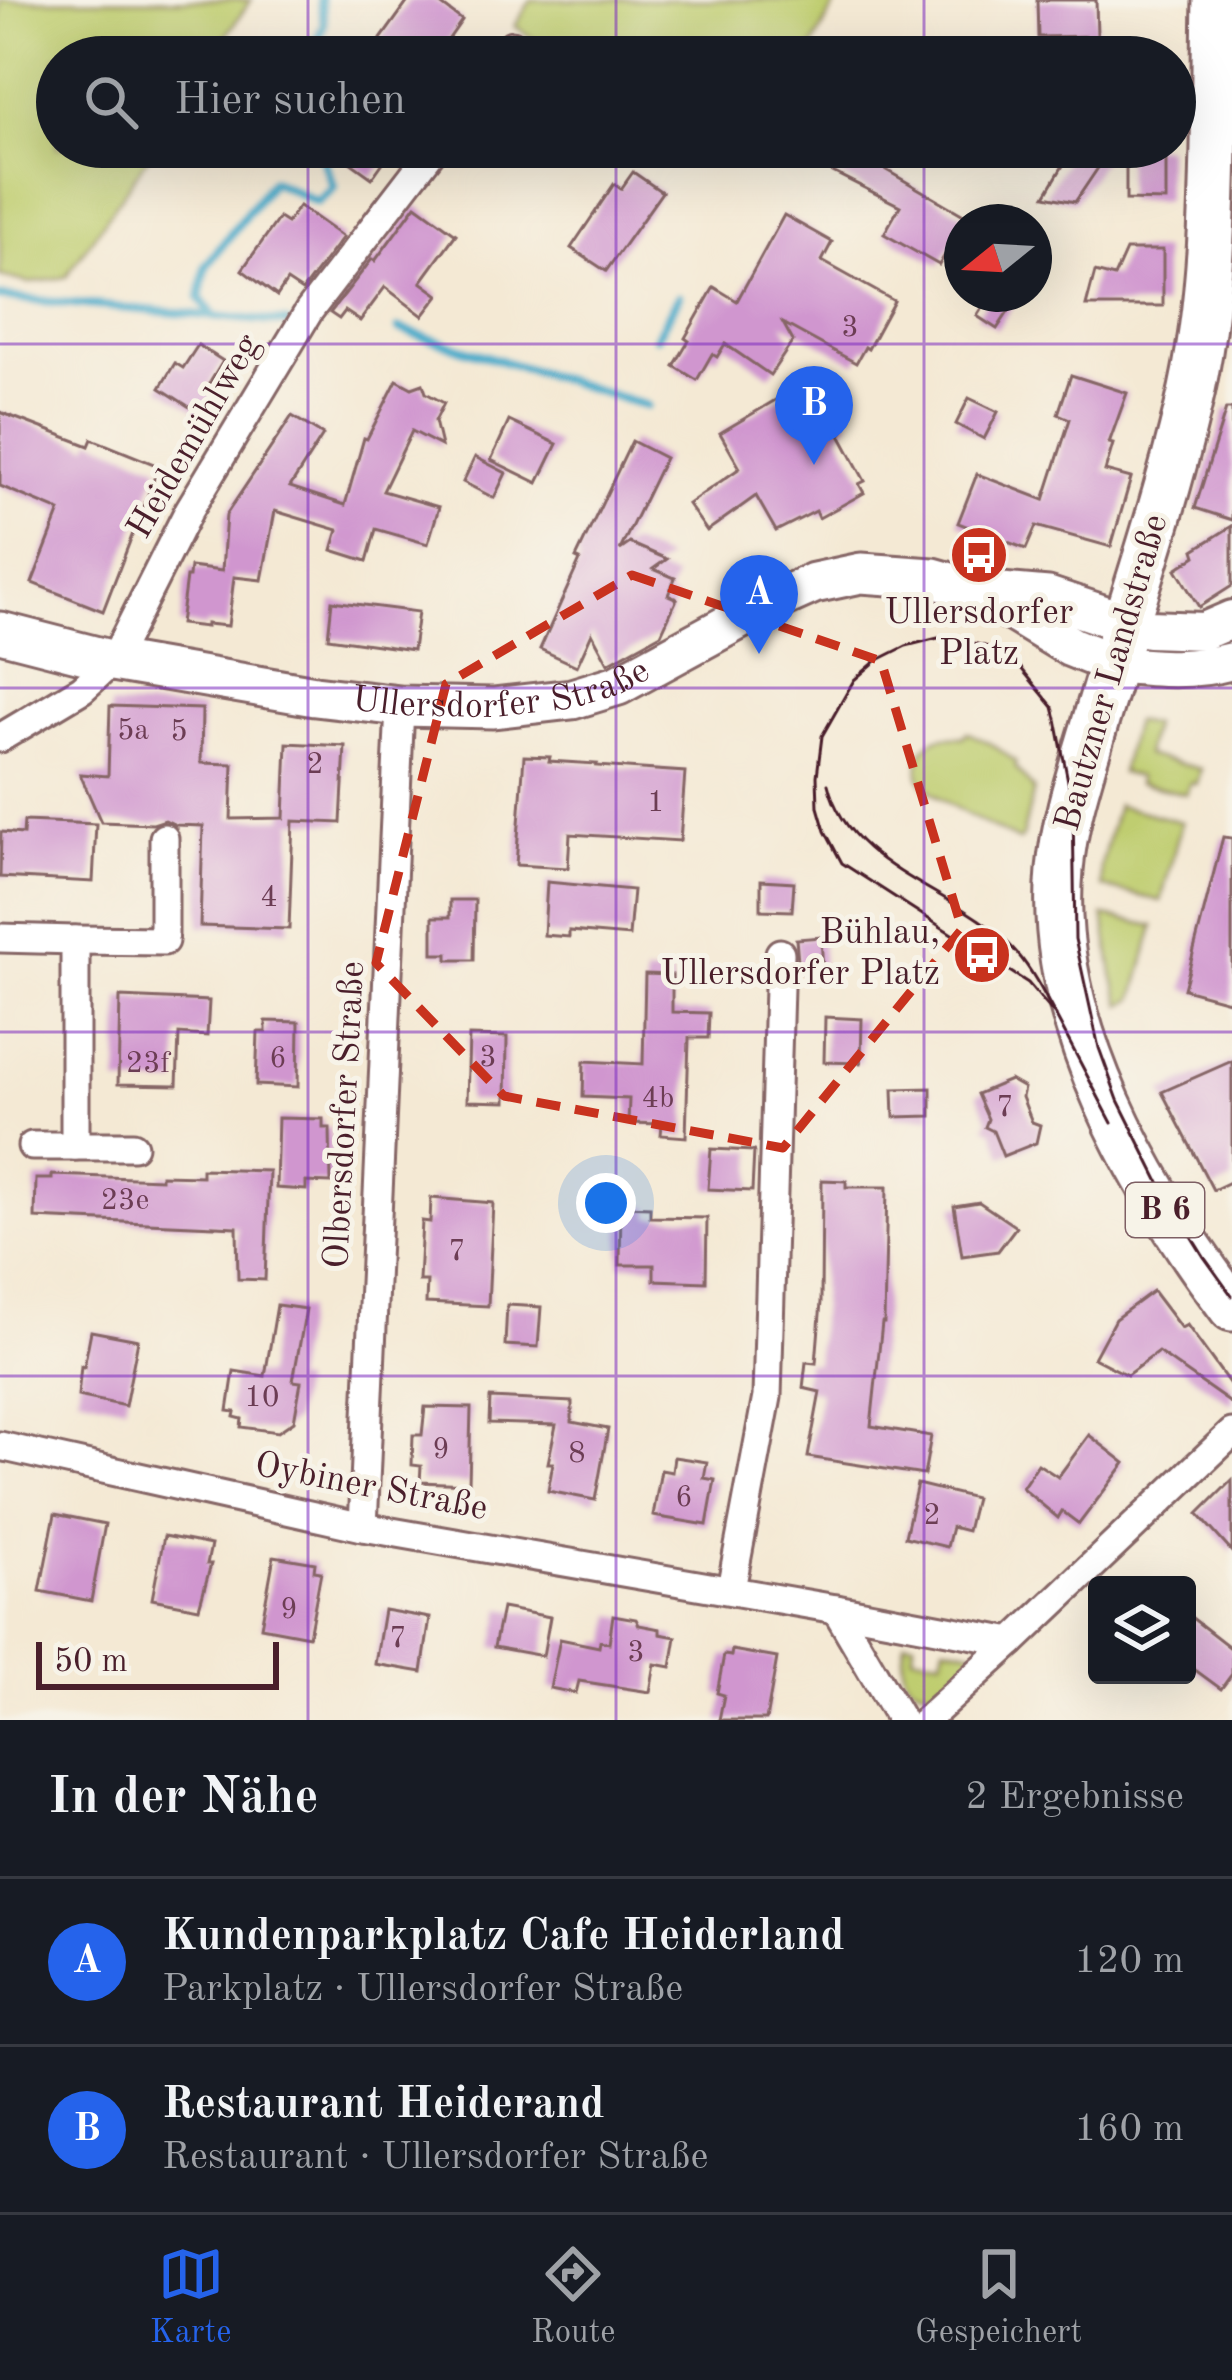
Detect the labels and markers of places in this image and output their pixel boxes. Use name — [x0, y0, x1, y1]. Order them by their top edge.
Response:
pin: B — [775, 366, 853, 465]
bus stop icon: Ullersdorfer Platz — [948, 524, 1010, 586]
pin: A — [720, 555, 798, 654]
place label: Ullersdorfer Platz — [884, 596, 1074, 673]
place label: Bühlau, Ullersdorfer Platz — [660, 916, 940, 993]
bus stop icon: Bühlau, Ullersdorfer Platz — [951, 924, 1013, 986]

